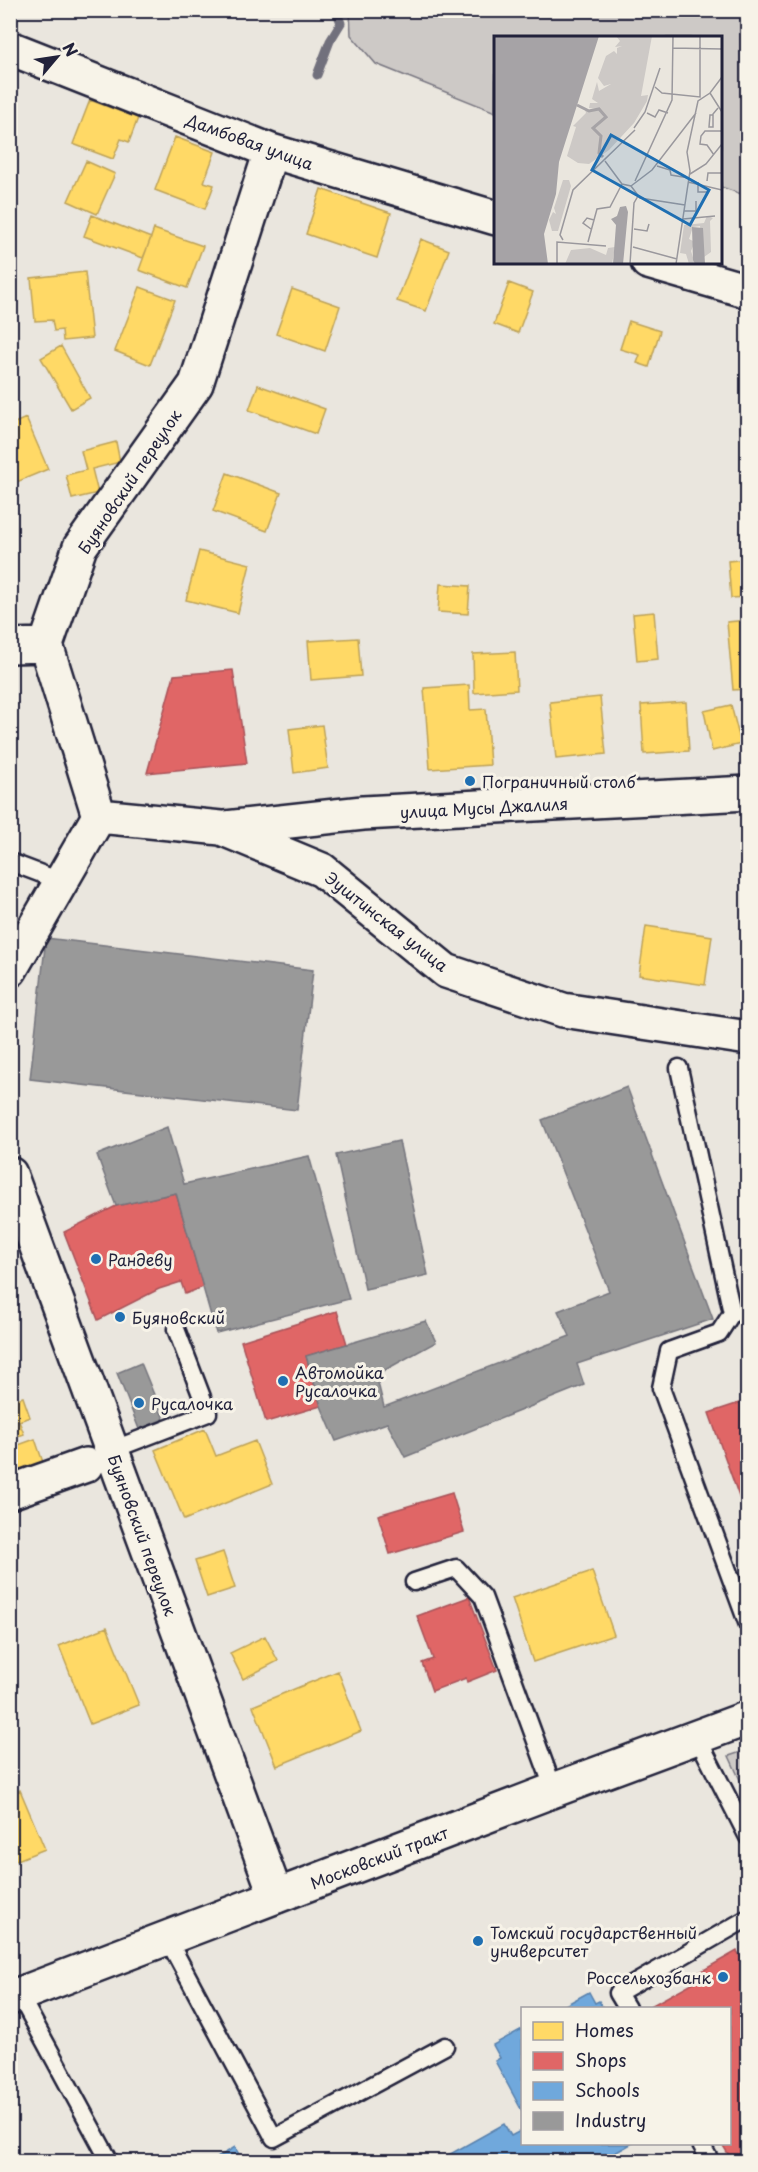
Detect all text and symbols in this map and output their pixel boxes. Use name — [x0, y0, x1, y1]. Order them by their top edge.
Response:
north arrow — [27, 27, 87, 87]
inset map — [494, 36, 722, 264]
text: N — [57, 38, 85, 61]
street label: Дамбовая улица — [182, 106, 317, 175]
street label: Буяновский переулок — [72, 403, 187, 558]
place label: Пограничный столб — [482, 769, 636, 793]
marker: Пограничный столб — [463, 774, 477, 788]
street label: улица Мусы Джалиля — [399, 791, 569, 823]
street label: Эуштинская улица — [320, 865, 454, 977]
place label: Рандеву — [108, 1247, 172, 1271]
marker: Рандеву — [89, 1252, 103, 1266]
place label: Буяновский — [132, 1305, 225, 1329]
marker: Буяновский — [113, 1310, 127, 1324]
place label: Автомойка Русалочка — [295, 1360, 384, 1402]
marker: Автомойка Русалочка — [276, 1374, 290, 1388]
place label: Русалочка — [151, 1391, 233, 1415]
marker: Русалочка — [132, 1396, 146, 1410]
street label: Буяновский переулок — [103, 1451, 183, 1619]
street label: Московский тракт — [307, 1819, 452, 1894]
place label: Томский государственный университет — [490, 1920, 697, 1962]
marker: Томский государственный университет — [471, 1934, 485, 1948]
place label: Россельхозбанк — [586, 1965, 711, 1989]
marker: Россельхозбанк — [716, 1970, 730, 1984]
legend — [521, 2007, 731, 2145]
text: Homes — [575, 2016, 633, 2043]
text: Shops — [575, 2046, 626, 2073]
text: Schools — [575, 2076, 640, 2103]
text: Industry — [575, 2106, 646, 2133]

